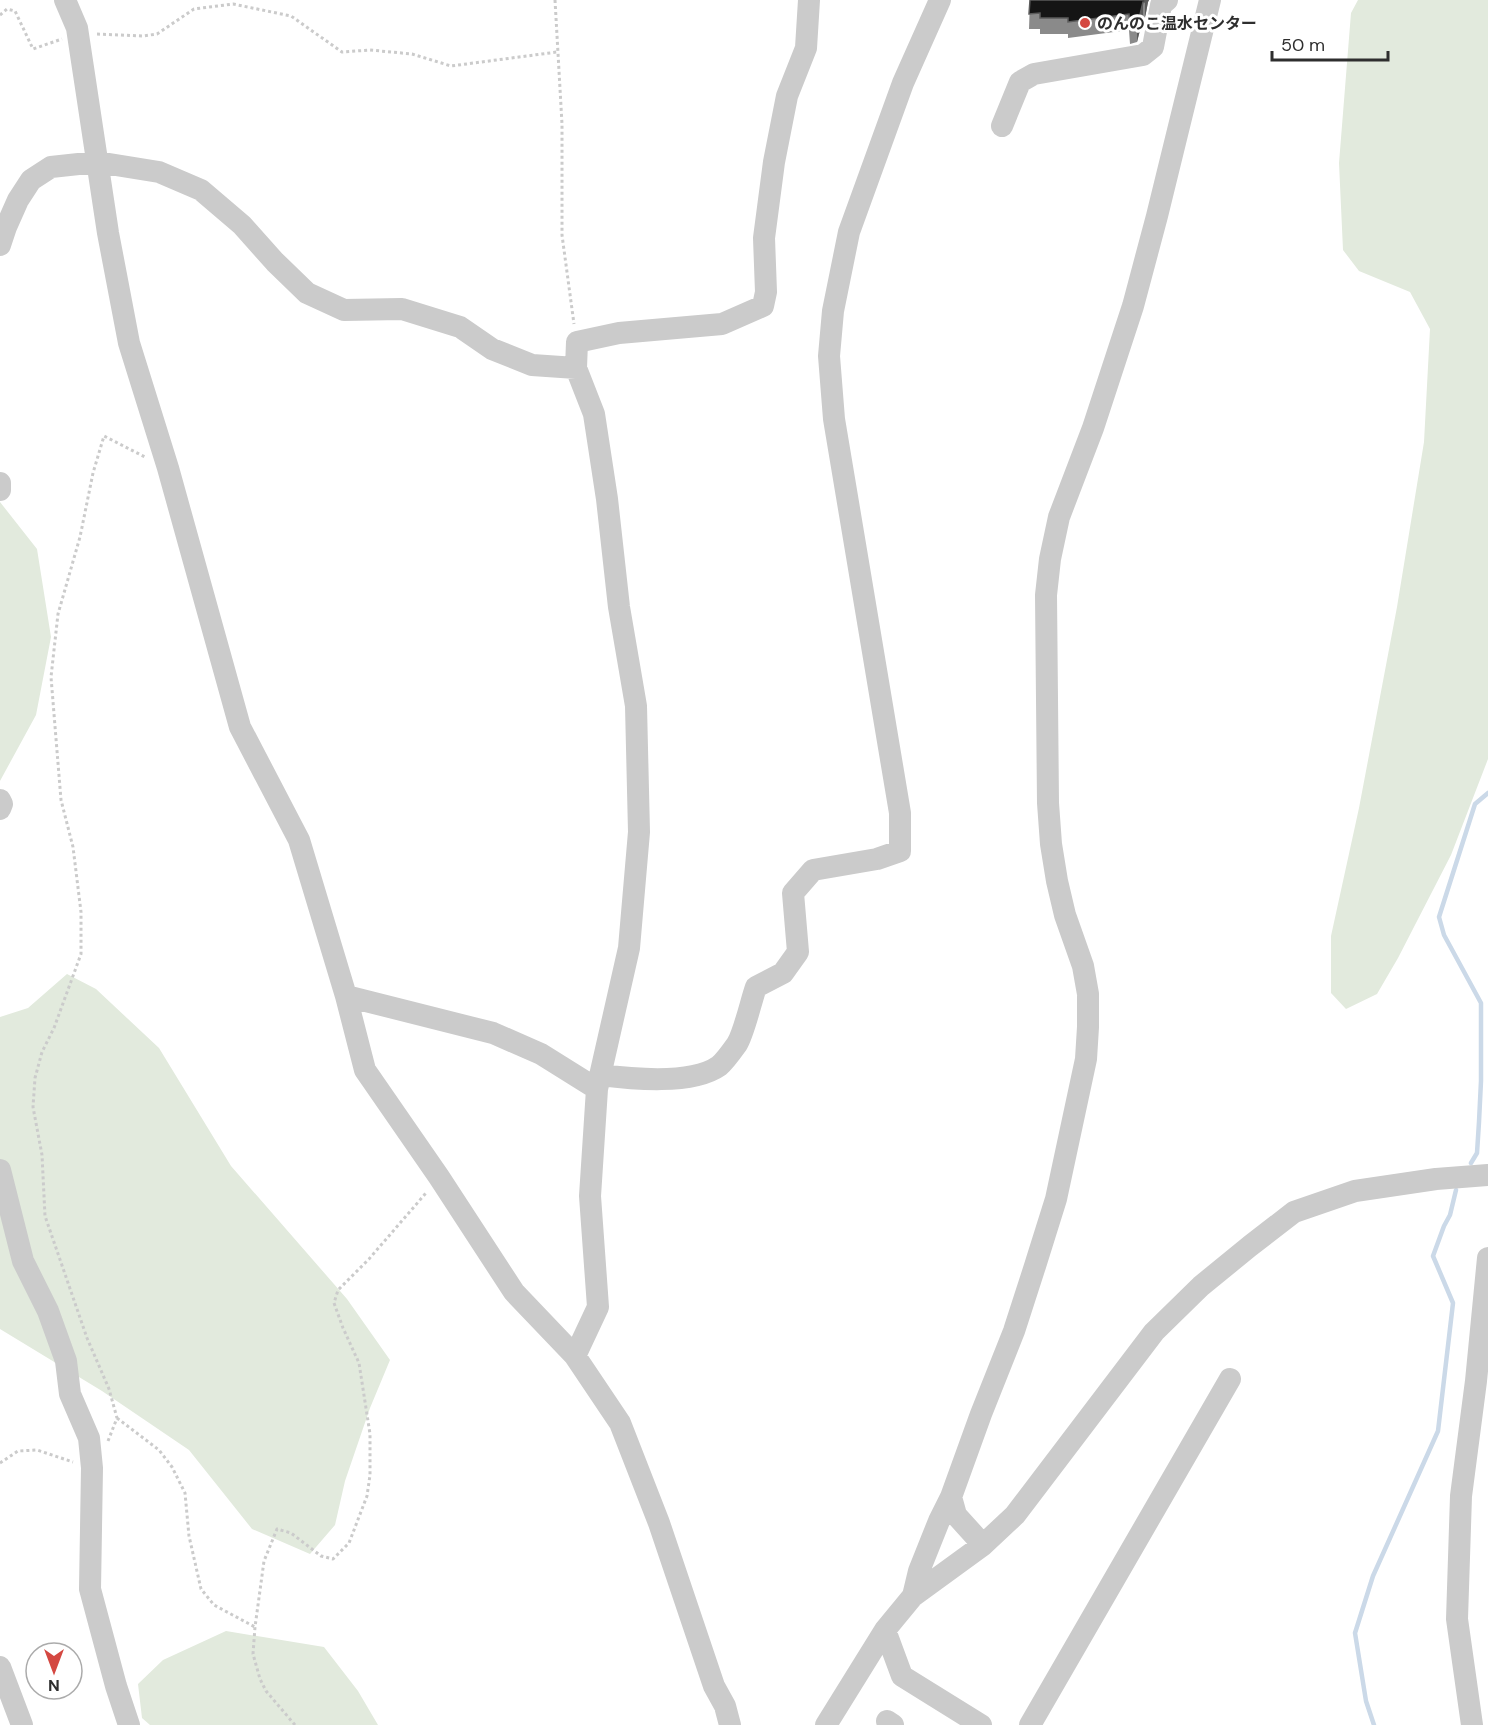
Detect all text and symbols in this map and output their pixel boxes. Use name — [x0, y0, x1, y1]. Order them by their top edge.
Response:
place label: のんのこ温水センター — [1097, 13, 1257, 34]
marker: のんのこ温水センター — [1078, 16, 1092, 30]
scale bar — [1272, 24, 1388, 62]
text: 50 m — [1281, 33, 1325, 57]
north arrow — [24, 1641, 84, 1701]
text: N — [48, 1675, 60, 1696]

